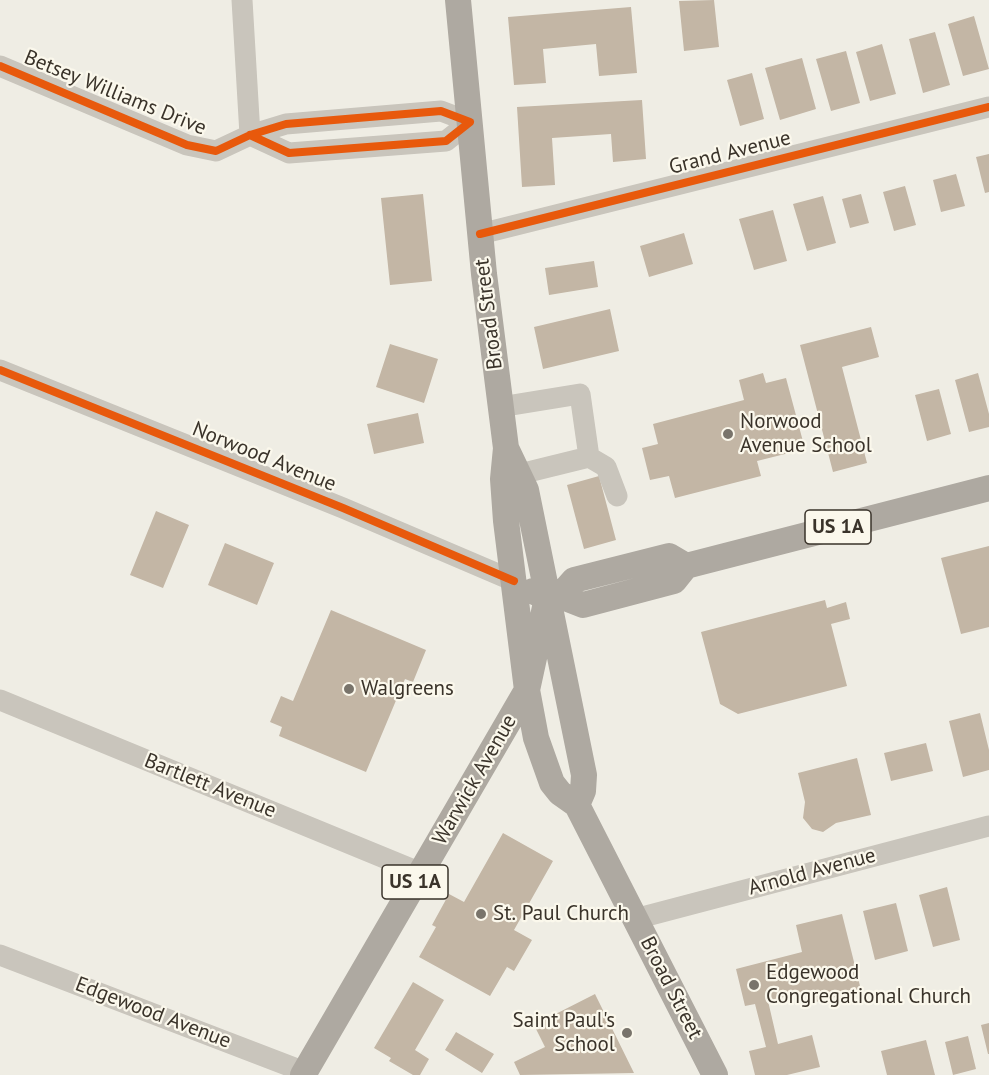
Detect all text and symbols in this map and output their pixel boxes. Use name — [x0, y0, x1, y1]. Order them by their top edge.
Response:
street label: Betsey Williams Drive — [20, 45, 210, 141]
street label: Grand Avenue — [667, 126, 793, 180]
street label: Broad Street — [470, 257, 508, 371]
place label: Norwood Avenue School — [740, 409, 872, 459]
street label: Norwood Avenue — [188, 417, 340, 497]
marker: Norwood Avenue School — [721, 427, 735, 441]
road number: US 1A — [805, 510, 871, 544]
place label: Walgreens — [361, 676, 454, 702]
marker: Walgreens — [342, 682, 356, 696]
street label: Warwick Avenue — [428, 711, 522, 849]
street label: Bartlett Avenue — [140, 748, 280, 824]
street label: Arnold Avenue — [746, 843, 878, 901]
road number: US 1A — [382, 865, 448, 899]
place label: St. Paul Church — [493, 901, 629, 927]
marker: St. Paul Church — [474, 907, 488, 921]
street label: Broad Street — [634, 933, 708, 1043]
place label: Edgewood Congregational Church — [766, 960, 971, 1010]
street label: Edgewood Avenue — [72, 972, 234, 1054]
marker: Edgewood Congregational Church — [747, 978, 761, 992]
place label: Saint Paul's School — [513, 1008, 615, 1058]
marker: Saint Paul's School — [620, 1026, 634, 1040]

